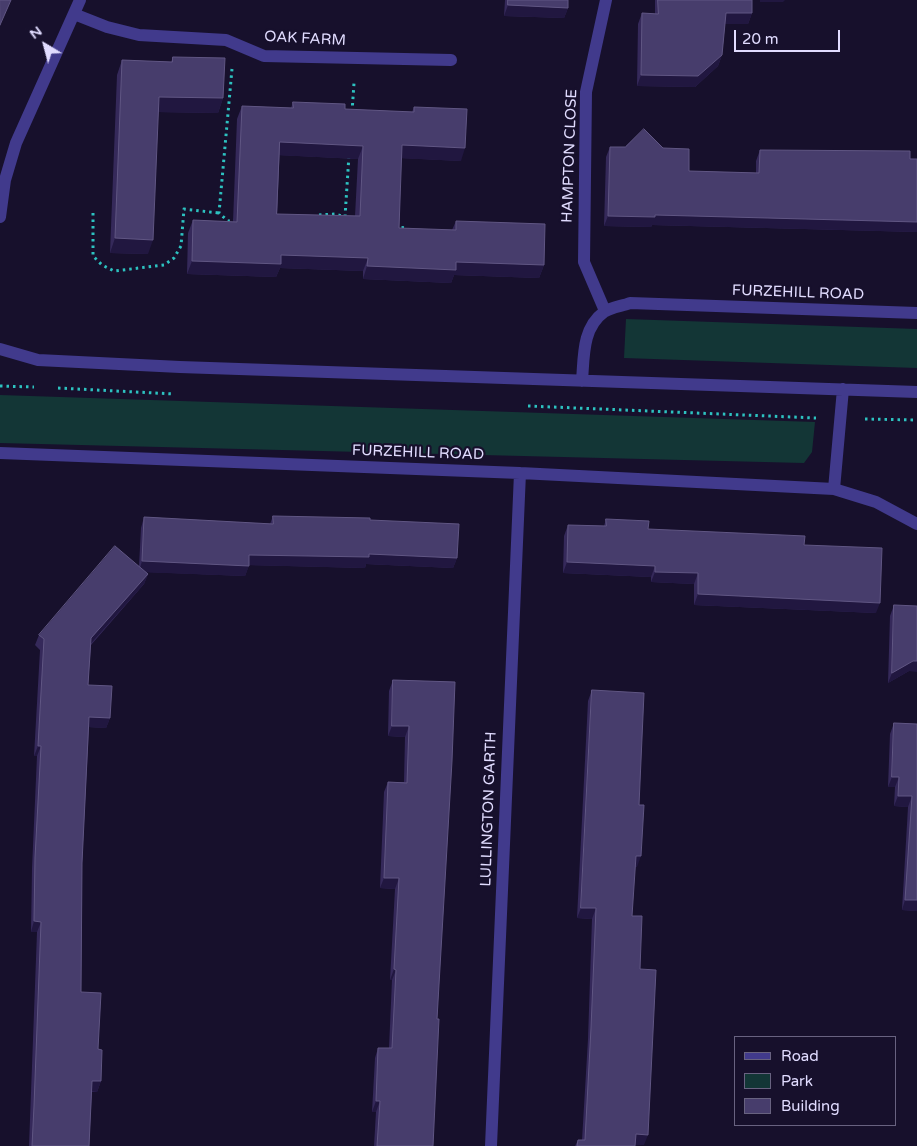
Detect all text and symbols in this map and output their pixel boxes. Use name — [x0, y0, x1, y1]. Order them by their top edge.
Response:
north arrow — [20, 20, 70, 70]
scale bar — [737, 20, 843, 52]
text: N — [26, 22, 45, 43]
street label: OAK FARM — [264, 28, 346, 50]
text: 20 m — [742, 30, 779, 48]
street label: HAMPTON CLOSE — [559, 89, 581, 223]
street label: FURZEHILL ROAD — [732, 282, 864, 304]
street label: FURZEHILL ROAD — [352, 442, 484, 464]
street label: LULLINGTON GARTH — [477, 731, 501, 887]
legend — [734, 1036, 897, 1126]
text: Road — [781, 1047, 819, 1065]
text: Park — [781, 1072, 813, 1090]
text: Building — [781, 1097, 840, 1115]

